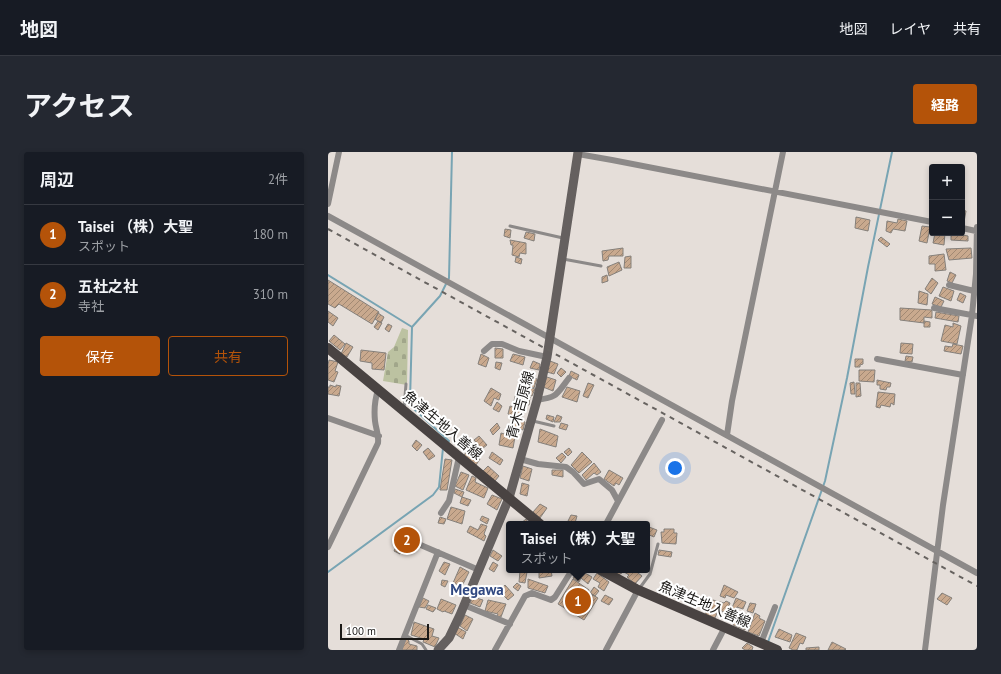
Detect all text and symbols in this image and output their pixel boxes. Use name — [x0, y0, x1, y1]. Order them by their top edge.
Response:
text: 地図 — [20, 17, 58, 41]
text: 地図 — [839, 20, 867, 38]
text: レイヤ — [889, 20, 931, 38]
text: 共有 — [953, 20, 981, 38]
button: 経路 — [913, 84, 977, 124]
text: アクセス — [24, 87, 135, 124]
map controls — [929, 164, 965, 236]
button: + — [929, 164, 965, 200]
text: 周辺 — [40, 169, 74, 191]
text: 2件 — [268, 171, 288, 188]
button: − — [929, 200, 965, 236]
text: Taisei （株）大聖 — [78, 217, 193, 236]
text: 1 — [49, 226, 57, 243]
text: 180 m — [253, 226, 288, 243]
text: スポット — [78, 238, 130, 255]
text: 五社之社 — [78, 277, 138, 296]
text: 2 — [49, 286, 57, 303]
text: 310 m — [253, 286, 288, 303]
text: 寺社 — [78, 298, 104, 315]
button: 保存 — [40, 336, 160, 376]
button: 共有 — [168, 336, 288, 376]
street label: 青木吉原線 — [502, 369, 538, 441]
street label: 魚津生地入善線 — [400, 387, 486, 463]
your location — [665, 458, 685, 478]
popup — [506, 521, 650, 573]
pin: 2 — [394, 525, 420, 555]
text: Taisei （株）大聖 — [520, 529, 636, 548]
text: スポット — [520, 550, 572, 567]
street label: 魚津生地入善線 — [656, 577, 754, 631]
district label: Megawa — [450, 580, 504, 599]
pin: 1 — [565, 586, 591, 616]
scale bar — [340, 622, 429, 641]
text: 100 m — [346, 624, 376, 638]

